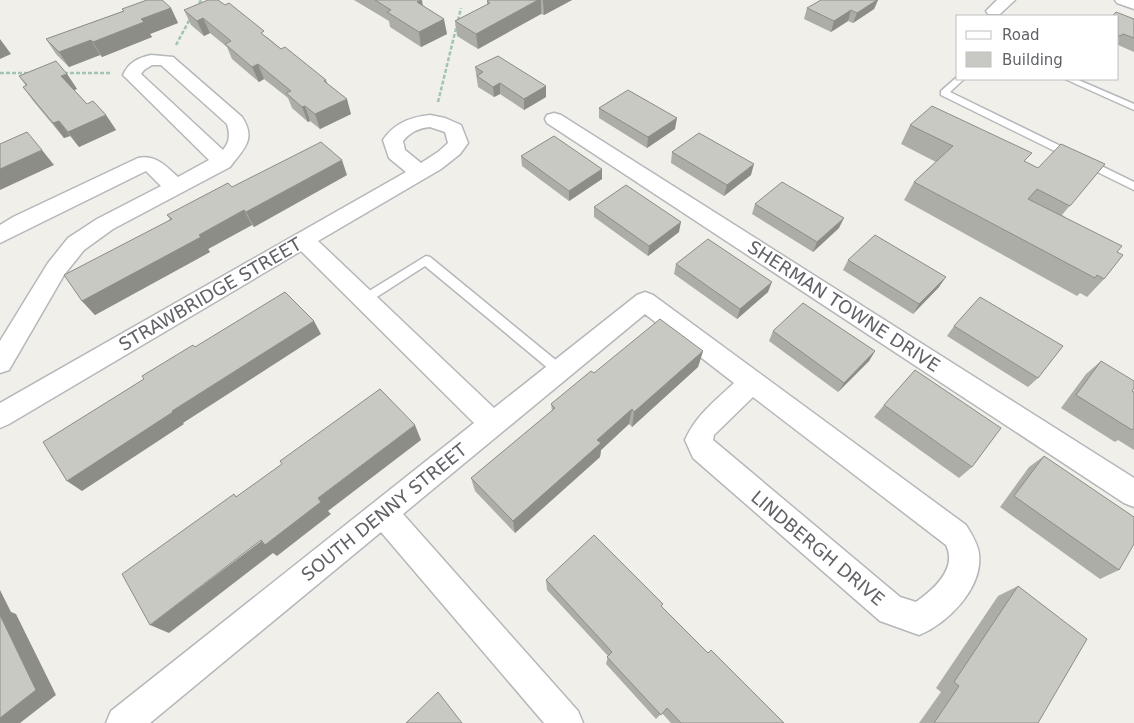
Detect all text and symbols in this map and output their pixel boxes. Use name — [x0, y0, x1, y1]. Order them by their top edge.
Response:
legend — [956, 15, 1119, 80]
text: Road — [1002, 26, 1040, 44]
text: Building — [1002, 51, 1063, 69]
street label: STRAWBRIDGE STREET — [115, 233, 306, 355]
street label: SHERMAN TOWNE DRIVE — [744, 236, 944, 376]
street label: SOUTH DENNY STREET — [297, 438, 472, 585]
street label: LINDBERGH DRIVE — [747, 486, 889, 610]

